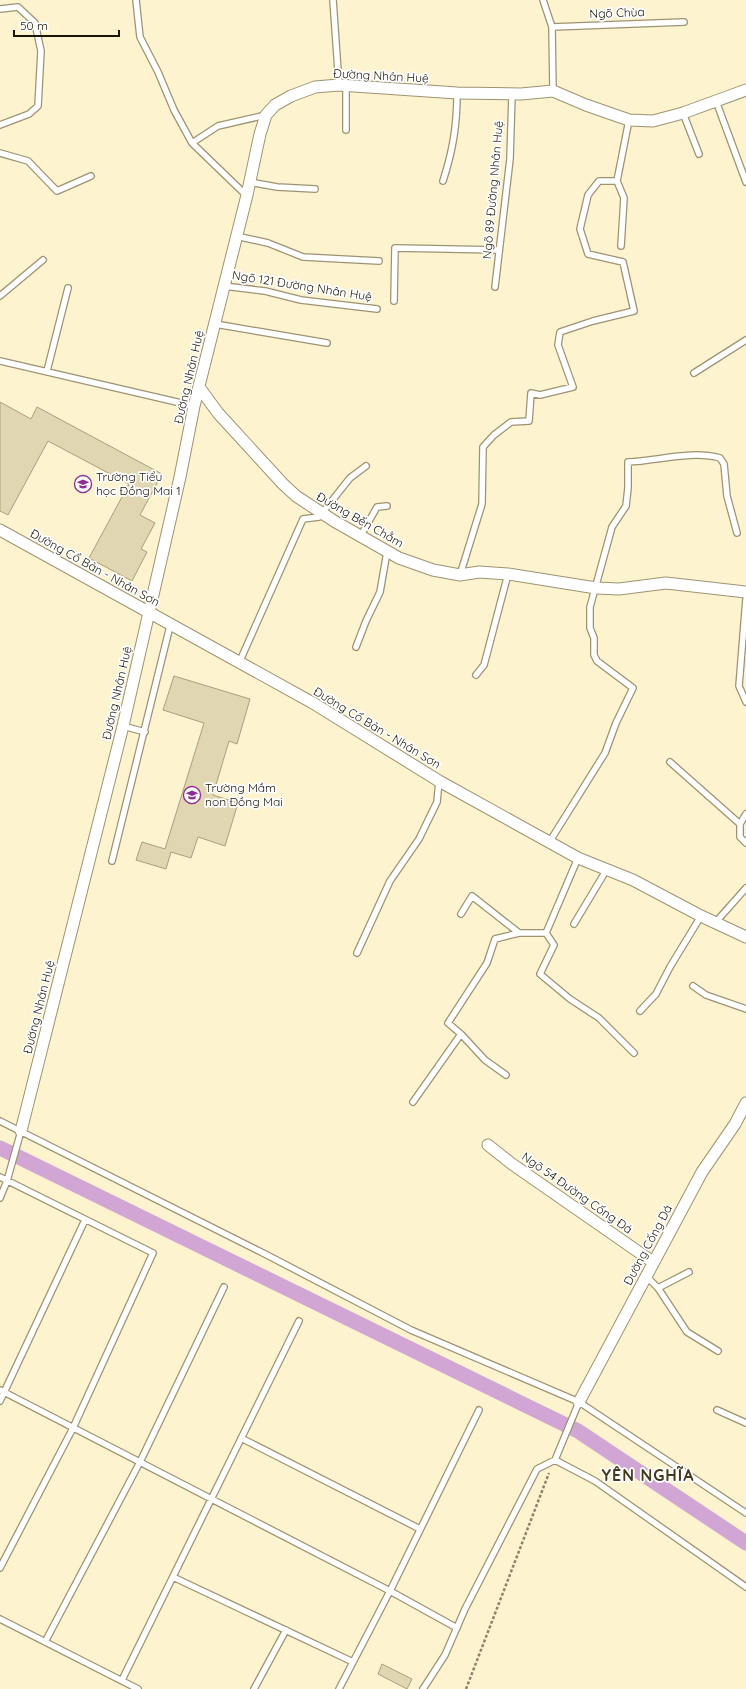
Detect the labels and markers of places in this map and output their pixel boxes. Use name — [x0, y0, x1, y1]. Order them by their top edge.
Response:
place label: Trường Tiểu học Đồng Mai 1 — [96, 469, 181, 498]
school or university icon: Trường Tiểu học Đồng Mai 1 — [73, 474, 93, 494]
place label: Trường Mầm non Đồng Mai — [205, 780, 283, 809]
school or university icon: Trường Mầm non Đồng Mai — [182, 785, 202, 805]

